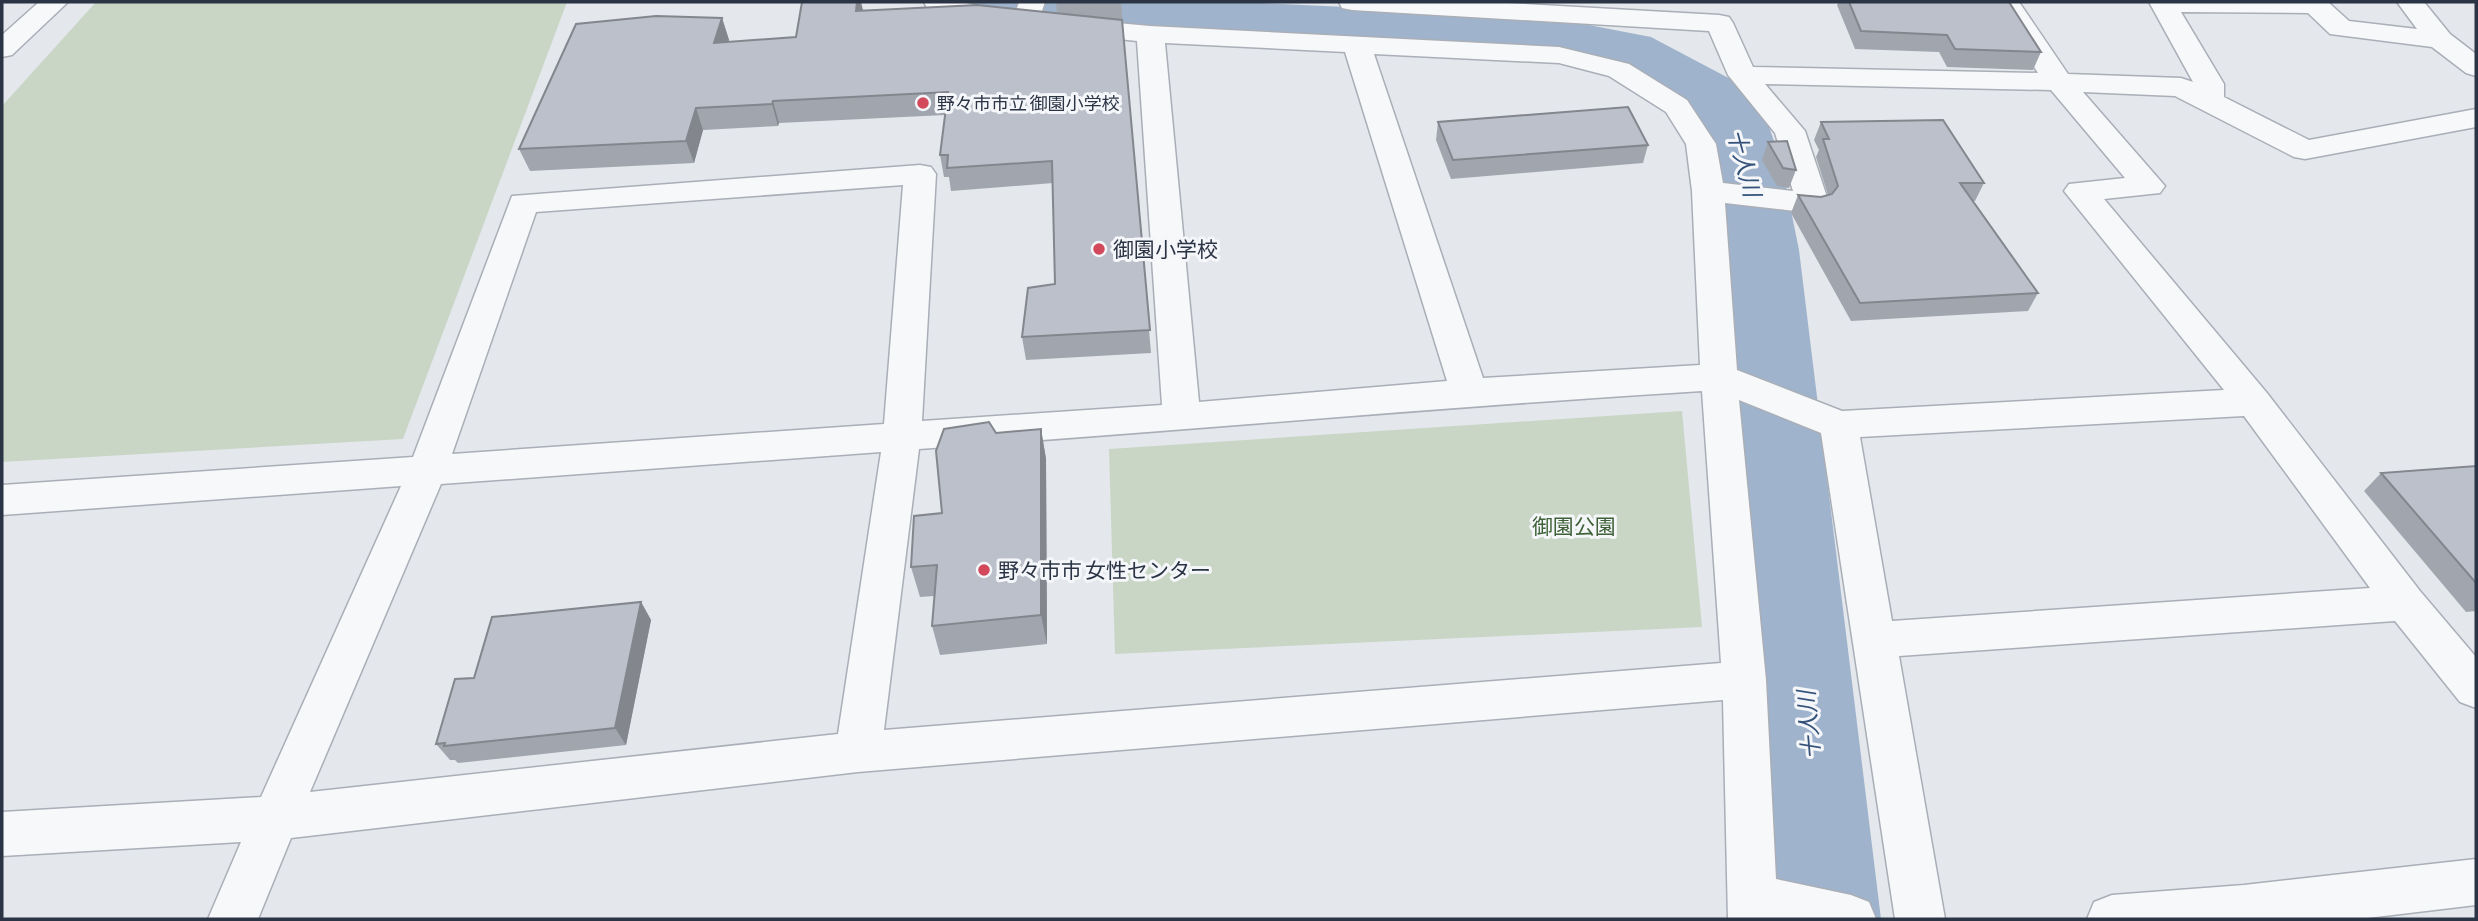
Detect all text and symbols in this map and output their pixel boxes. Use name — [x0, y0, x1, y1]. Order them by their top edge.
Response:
place label: 野々市市立 御園小学校 — [937, 93, 1119, 114]
marker: 野々市市立 御園小学校 — [915, 95, 931, 111]
water label: 十人川 — [1723, 126, 1766, 203]
place label: 御園小学校 — [1113, 237, 1218, 261]
marker: 御園小学校 — [1091, 241, 1107, 257]
park label: 御園公園 — [1532, 514, 1616, 538]
place label: 野々市市 女性センター — [998, 558, 1211, 582]
marker: 野々市市 女性センター — [976, 562, 992, 578]
water label: 十人川 — [1793, 687, 1825, 761]

